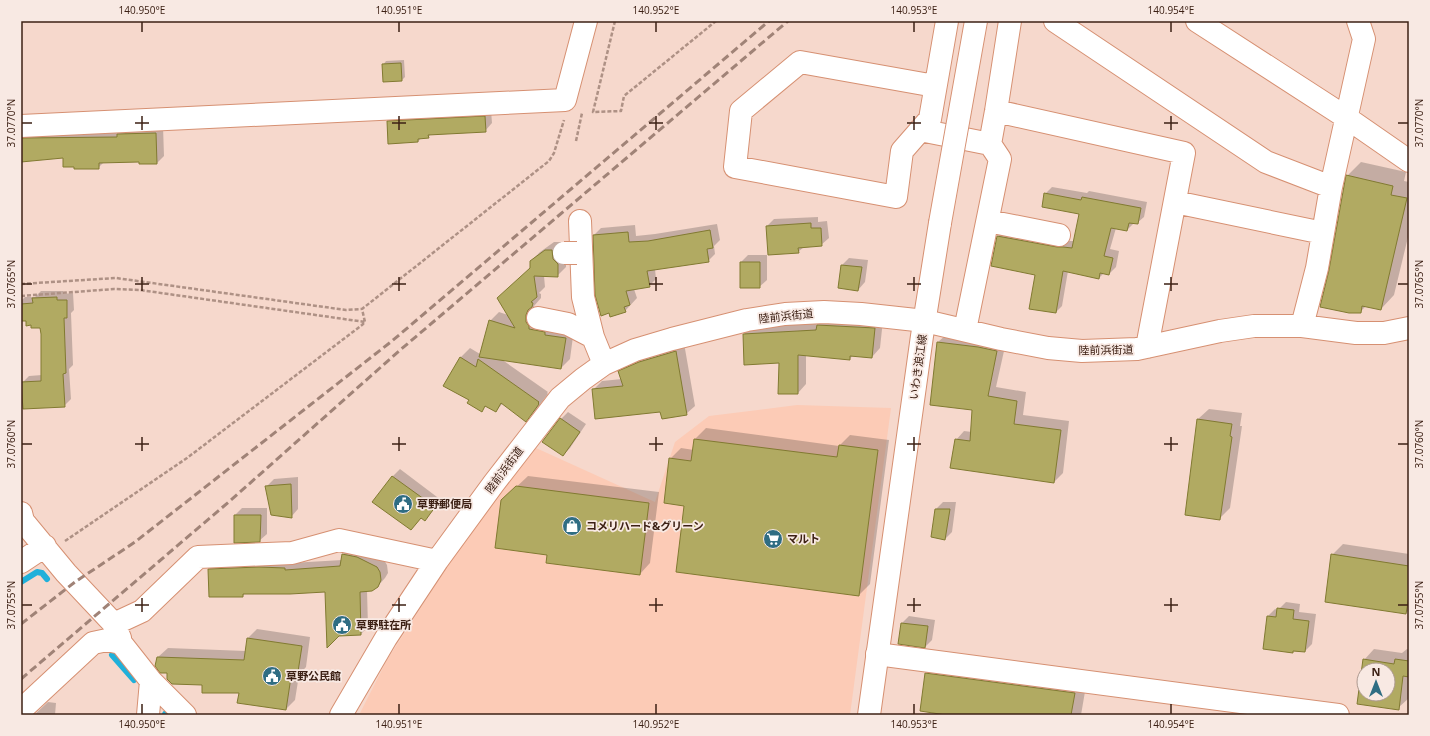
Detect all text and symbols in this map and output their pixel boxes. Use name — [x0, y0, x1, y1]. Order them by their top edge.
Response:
text: 140.950°E — [119, 3, 165, 17]
text: 140.951°E — [376, 3, 422, 17]
text: 140.952°E — [633, 3, 679, 17]
text: 140.953°E — [891, 3, 937, 17]
text: 140.954°E — [1148, 3, 1194, 17]
text: 37.0770°N — [4, 99, 18, 147]
text: 37.0770°N — [1412, 99, 1426, 147]
text: 37.0765°N — [4, 260, 18, 308]
text: 37.0765°N — [1412, 260, 1426, 308]
street label: 陸前浜街道 — [758, 305, 814, 326]
street label: いわき浪江線 — [905, 333, 930, 401]
street label: 陸前浜街道 — [1078, 342, 1134, 357]
text: 37.0760°N — [4, 420, 18, 468]
text: 37.0760°N — [1412, 420, 1426, 468]
street label: 陸前浜街道 — [481, 443, 526, 496]
public building icon: 草野郵便局 — [392, 493, 414, 515]
place label: 草野郵便局 — [417, 496, 472, 511]
shop icon: コメリハード&グリーン — [561, 515, 583, 537]
place label: コメリハード&グリーン — [586, 518, 704, 533]
supermarket icon: マルト — [762, 528, 784, 550]
place label: マルト — [787, 531, 820, 546]
text: 37.0755°N — [4, 581, 18, 629]
text: 37.0755°N — [1412, 581, 1426, 629]
public building icon: 草野駐在所 — [331, 614, 353, 636]
place label: 草野駐在所 — [356, 617, 411, 632]
north arrow — [1356, 662, 1396, 702]
text: N — [1372, 664, 1380, 679]
public building icon: 草野公民館 — [261, 665, 283, 687]
place label: 草野公民館 — [286, 668, 341, 683]
text: 140.950°E — [119, 717, 165, 731]
text: 140.951°E — [376, 717, 422, 731]
text: 140.952°E — [633, 717, 679, 731]
text: 140.953°E — [891, 717, 937, 731]
text: 140.954°E — [1148, 717, 1194, 731]

